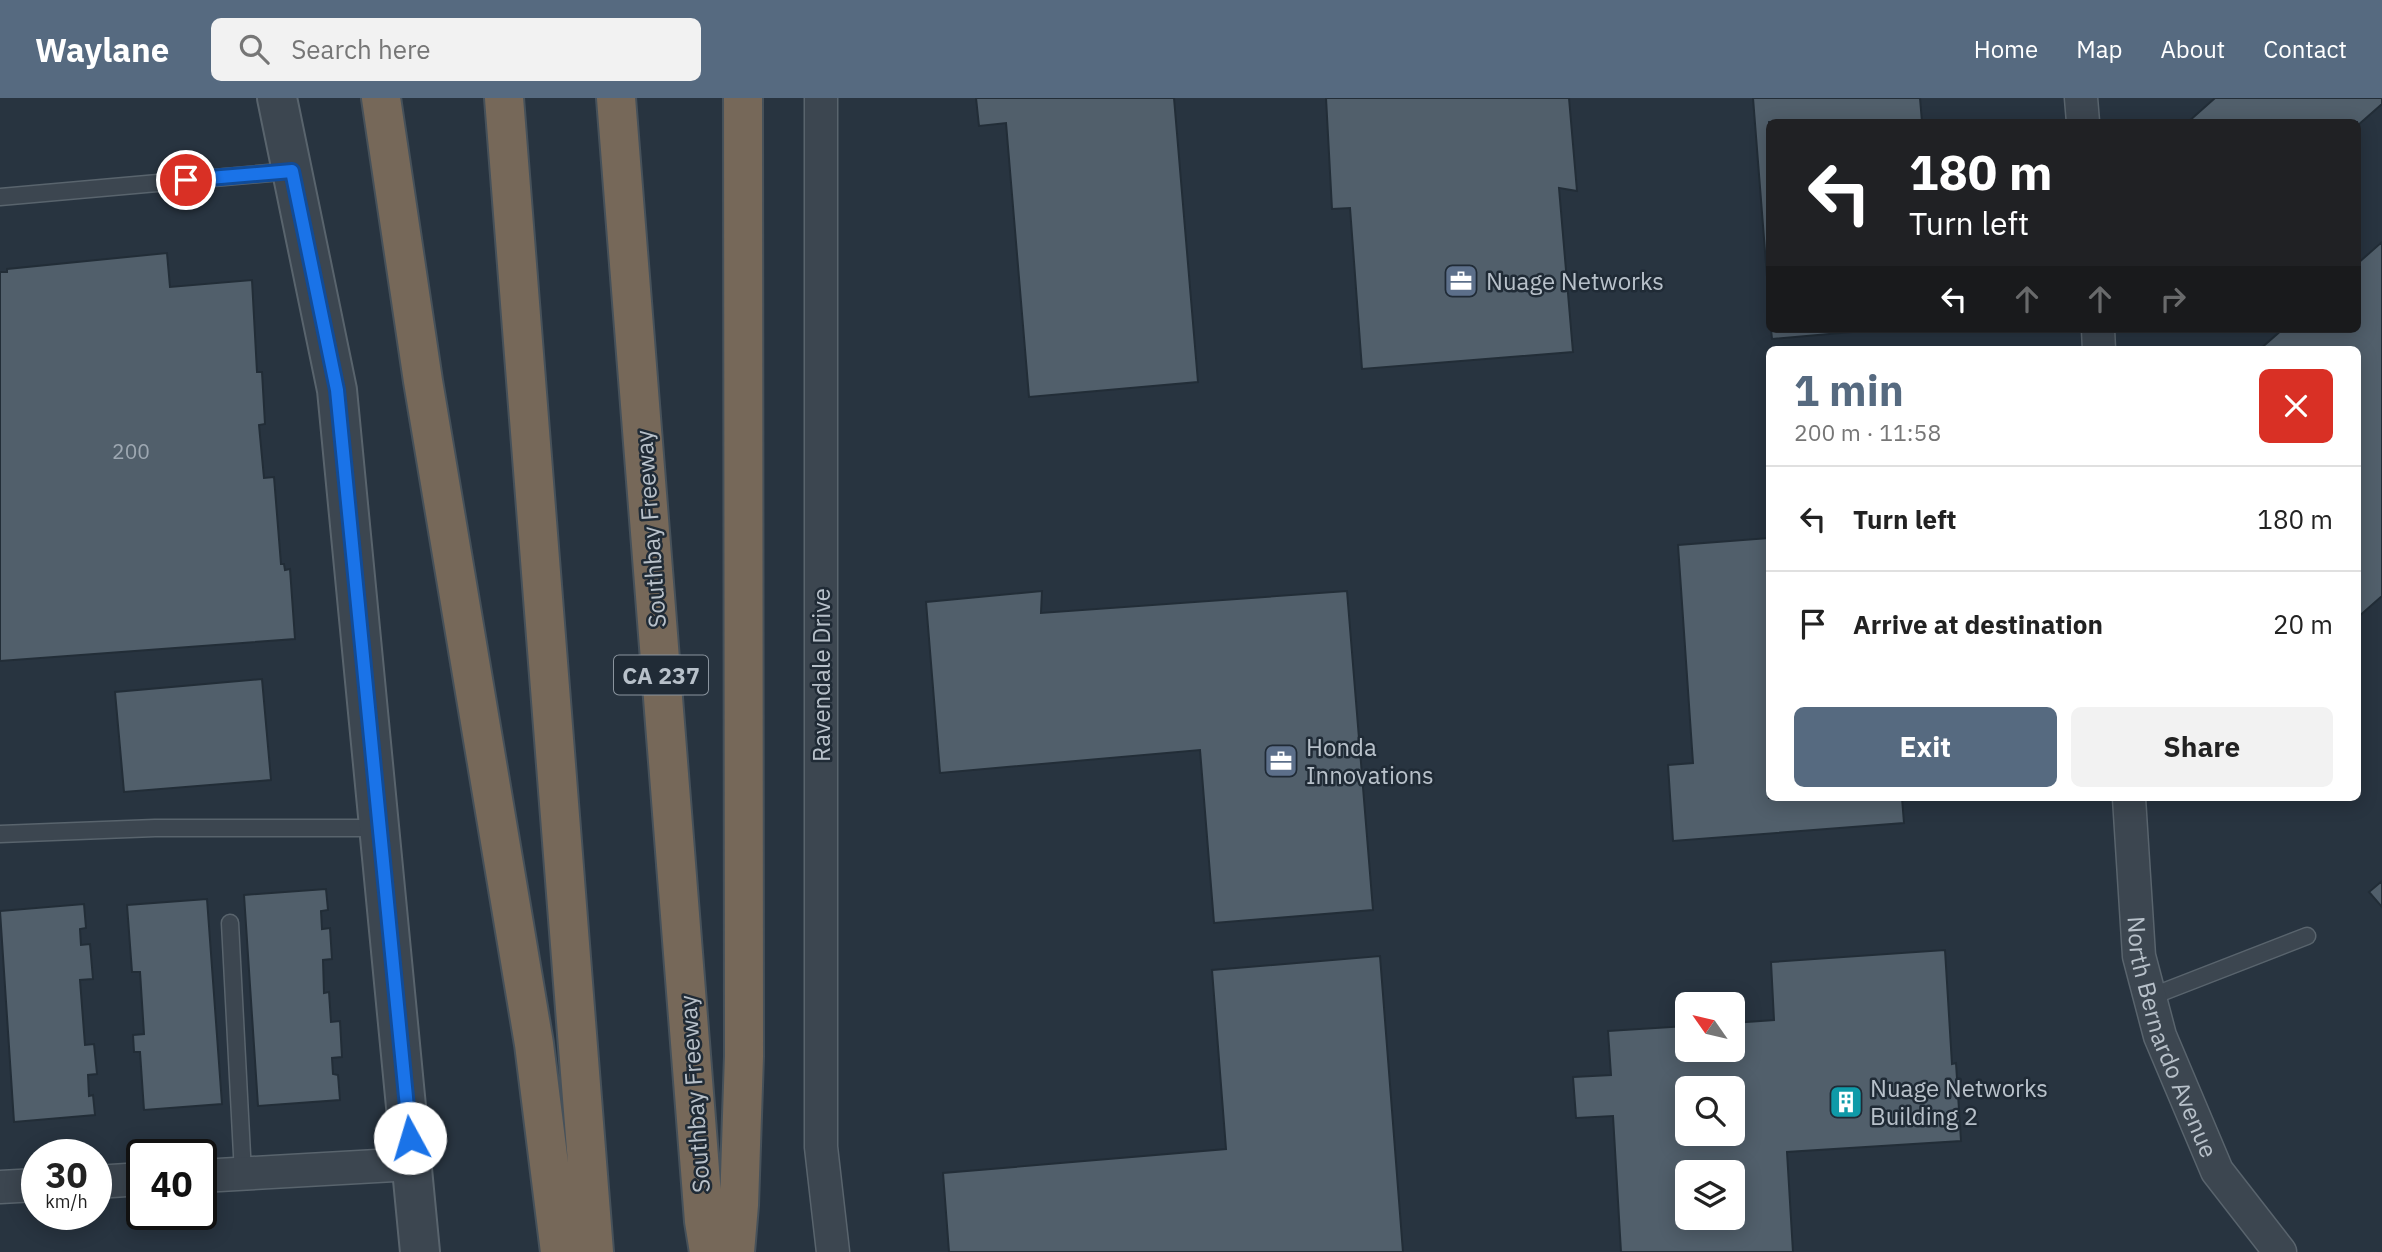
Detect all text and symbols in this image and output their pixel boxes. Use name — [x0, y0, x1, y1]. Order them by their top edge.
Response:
search box — [211, 18, 701, 81]
text: Waylane — [35, 28, 169, 71]
icon: search — [235, 30, 273, 68]
text: Search here — [291, 32, 431, 66]
text: Home — [1974, 33, 2038, 65]
text: Map — [2076, 33, 2122, 65]
text: About — [2160, 33, 2225, 65]
text: Contact — [2263, 33, 2347, 65]
text: 180 m — [1909, 140, 2053, 203]
icon: left — [1794, 147, 1885, 238]
pin — [156, 150, 216, 210]
icon: arrive — [167, 161, 205, 199]
text: Turn left — [1909, 202, 2029, 244]
office icon: Nuage Networks — [1442, 262, 1480, 300]
place label: Nuage Networks — [1486, 265, 1664, 297]
icon: left — [1935, 280, 1973, 318]
icon: ahead — [2008, 280, 2046, 318]
icon: ahead — [2081, 280, 2119, 318]
icon: right — [2154, 280, 2192, 318]
text: 1 min — [1794, 363, 1904, 418]
button: close — [2259, 369, 2333, 443]
text: 200 m · 11:58 — [1794, 417, 1941, 447]
street label: Southbay Freeway — [627, 429, 673, 629]
house number: 200 — [112, 437, 150, 465]
icon: left — [1794, 500, 1832, 538]
text: Turn left — [1853, 502, 1956, 536]
text: 180 m — [2257, 502, 2333, 536]
street label: Ravendale Drive — [805, 588, 837, 762]
icon: arrive — [1794, 605, 1832, 643]
text: Arrive at destination — [1853, 607, 2103, 641]
text: 20 m — [2273, 607, 2333, 641]
road number: CA 237 — [614, 656, 708, 694]
button: Exit — [1794, 707, 2057, 787]
button: Share — [2071, 707, 2333, 787]
place label: Honda Innovations — [1306, 731, 1434, 791]
office icon: Honda Innovations — [1262, 742, 1300, 780]
street label: North Bernardo Avenue — [2121, 915, 2226, 1162]
north arrow — [1675, 992, 1745, 1062]
map controls — [1675, 992, 1745, 1230]
street label: Southbay Freeway — [671, 994, 717, 1194]
place label: Nuage Networks Building 2 — [1870, 1072, 2048, 1132]
button: search — [1675, 1076, 1745, 1146]
building icon: Nuage Networks Building 2 — [1827, 1083, 1865, 1121]
position arrow — [373, 1101, 447, 1175]
speed limit sign: 40 — [126, 1139, 217, 1230]
text: 30 — [45, 1152, 88, 1198]
button: layers — [1675, 1160, 1745, 1230]
text: km/h — [45, 1190, 88, 1213]

